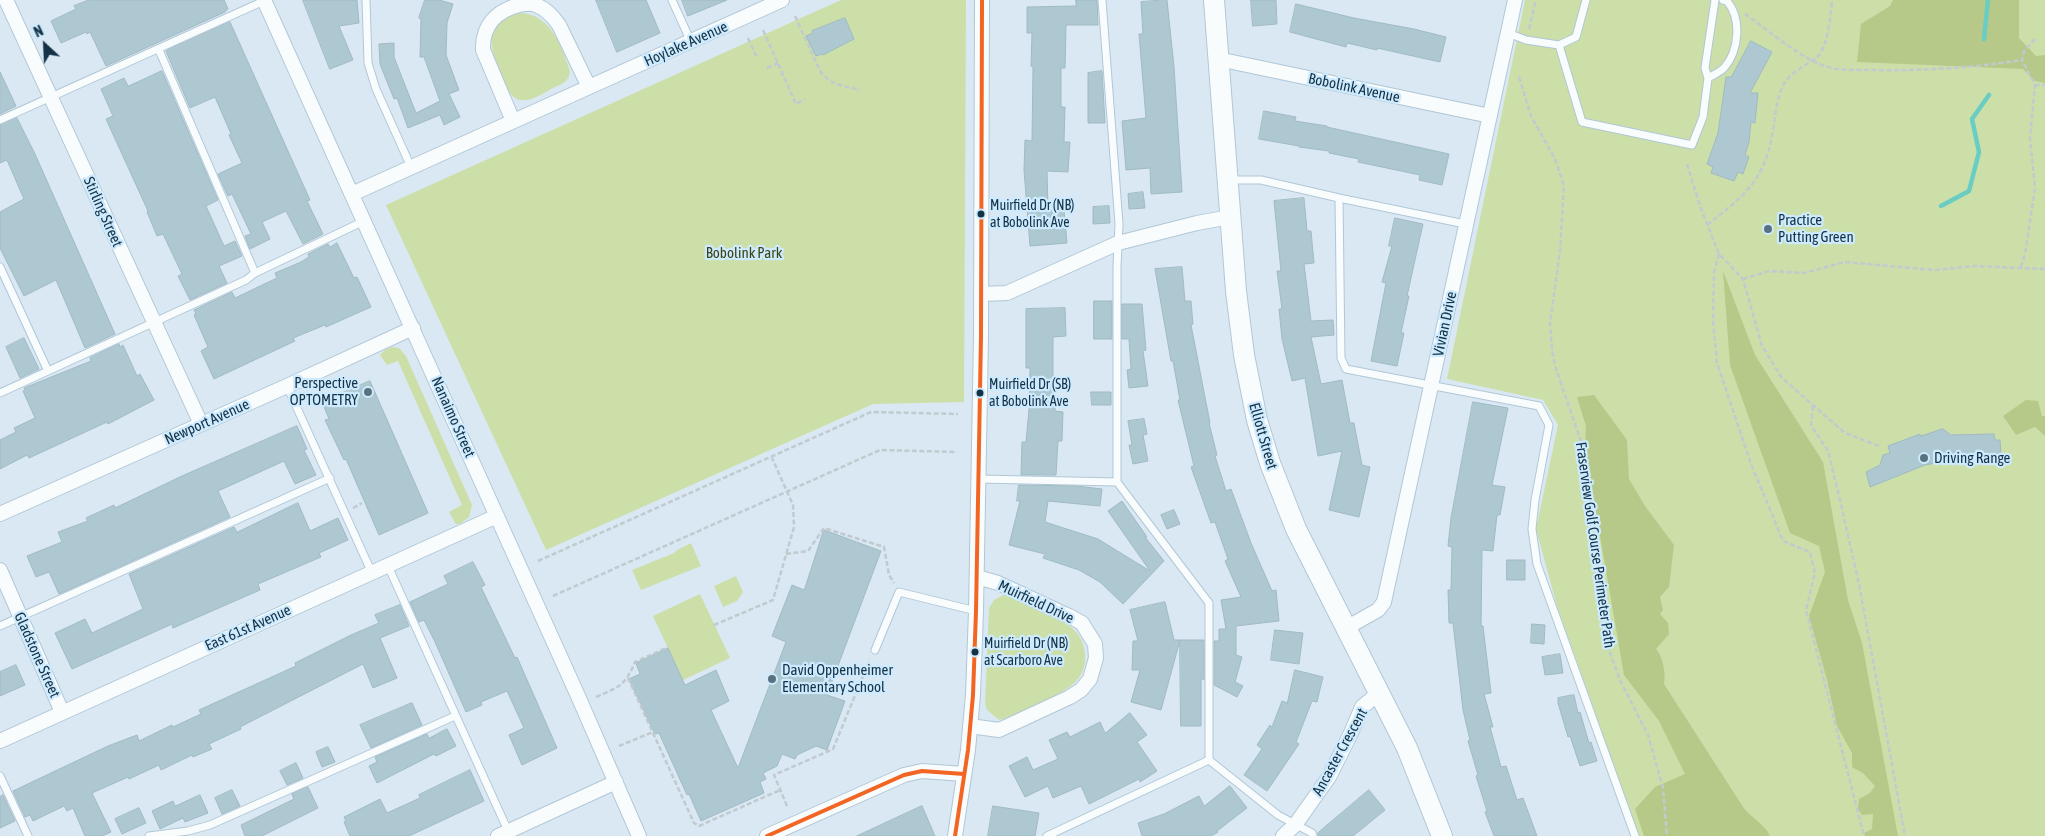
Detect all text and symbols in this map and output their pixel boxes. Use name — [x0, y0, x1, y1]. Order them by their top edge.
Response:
street label: Hoylake Avenue — [641, 18, 731, 70]
north arrow — [20, 20, 70, 70]
text: N — [32, 22, 46, 40]
street label: Bobolink Avenue — [1307, 70, 1401, 106]
street label: Stirling Street — [80, 174, 126, 250]
place label: Muirfield Dr (NB) at Bobolink Ave — [990, 198, 1074, 230]
marker: Muirfield Dr (NB) at Bobolink Ave — [976, 209, 986, 219]
place label: Practice Putting Green — [1778, 211, 1854, 246]
marker: Practice Putting Green — [1762, 223, 1774, 235]
park label: Bobolink Park — [706, 244, 782, 262]
street label: Vivian Drive — [1429, 290, 1461, 358]
place label: Perspective OPTOMETRY — [290, 374, 358, 409]
street label: Nanaimo Street — [427, 374, 479, 460]
place label: Muirfield Dr (SB) at Bobolink Ave — [989, 377, 1071, 410]
marker: Perspective OPTOMETRY — [362, 386, 374, 398]
marker: Muirfield Dr (SB) at Bobolink Ave — [975, 388, 985, 398]
street label: Newport Avenue — [162, 395, 252, 449]
street label: Elliott Street — [1245, 401, 1281, 471]
street label: Fraserview Golf Course Perimeter Path — [1572, 441, 1618, 649]
place label: Driving Range — [1934, 449, 2010, 467]
marker: Driving Range — [1918, 452, 1930, 464]
street label: Muirfield Drive — [995, 577, 1077, 627]
street label: East 61st Avenue — [202, 601, 294, 655]
street label: Gladstone Street — [10, 610, 64, 700]
place label: Muirfield Dr (NB) at Scarboro Ave — [984, 636, 1068, 669]
marker: Muirfield Dr (NB) at Scarboro Ave — [970, 647, 980, 657]
place label: David Oppenheimer Elementary School — [782, 661, 893, 696]
marker: David Oppenheimer Elementary School — [766, 673, 778, 685]
street label: Ancaster Crescent — [1309, 705, 1371, 799]

